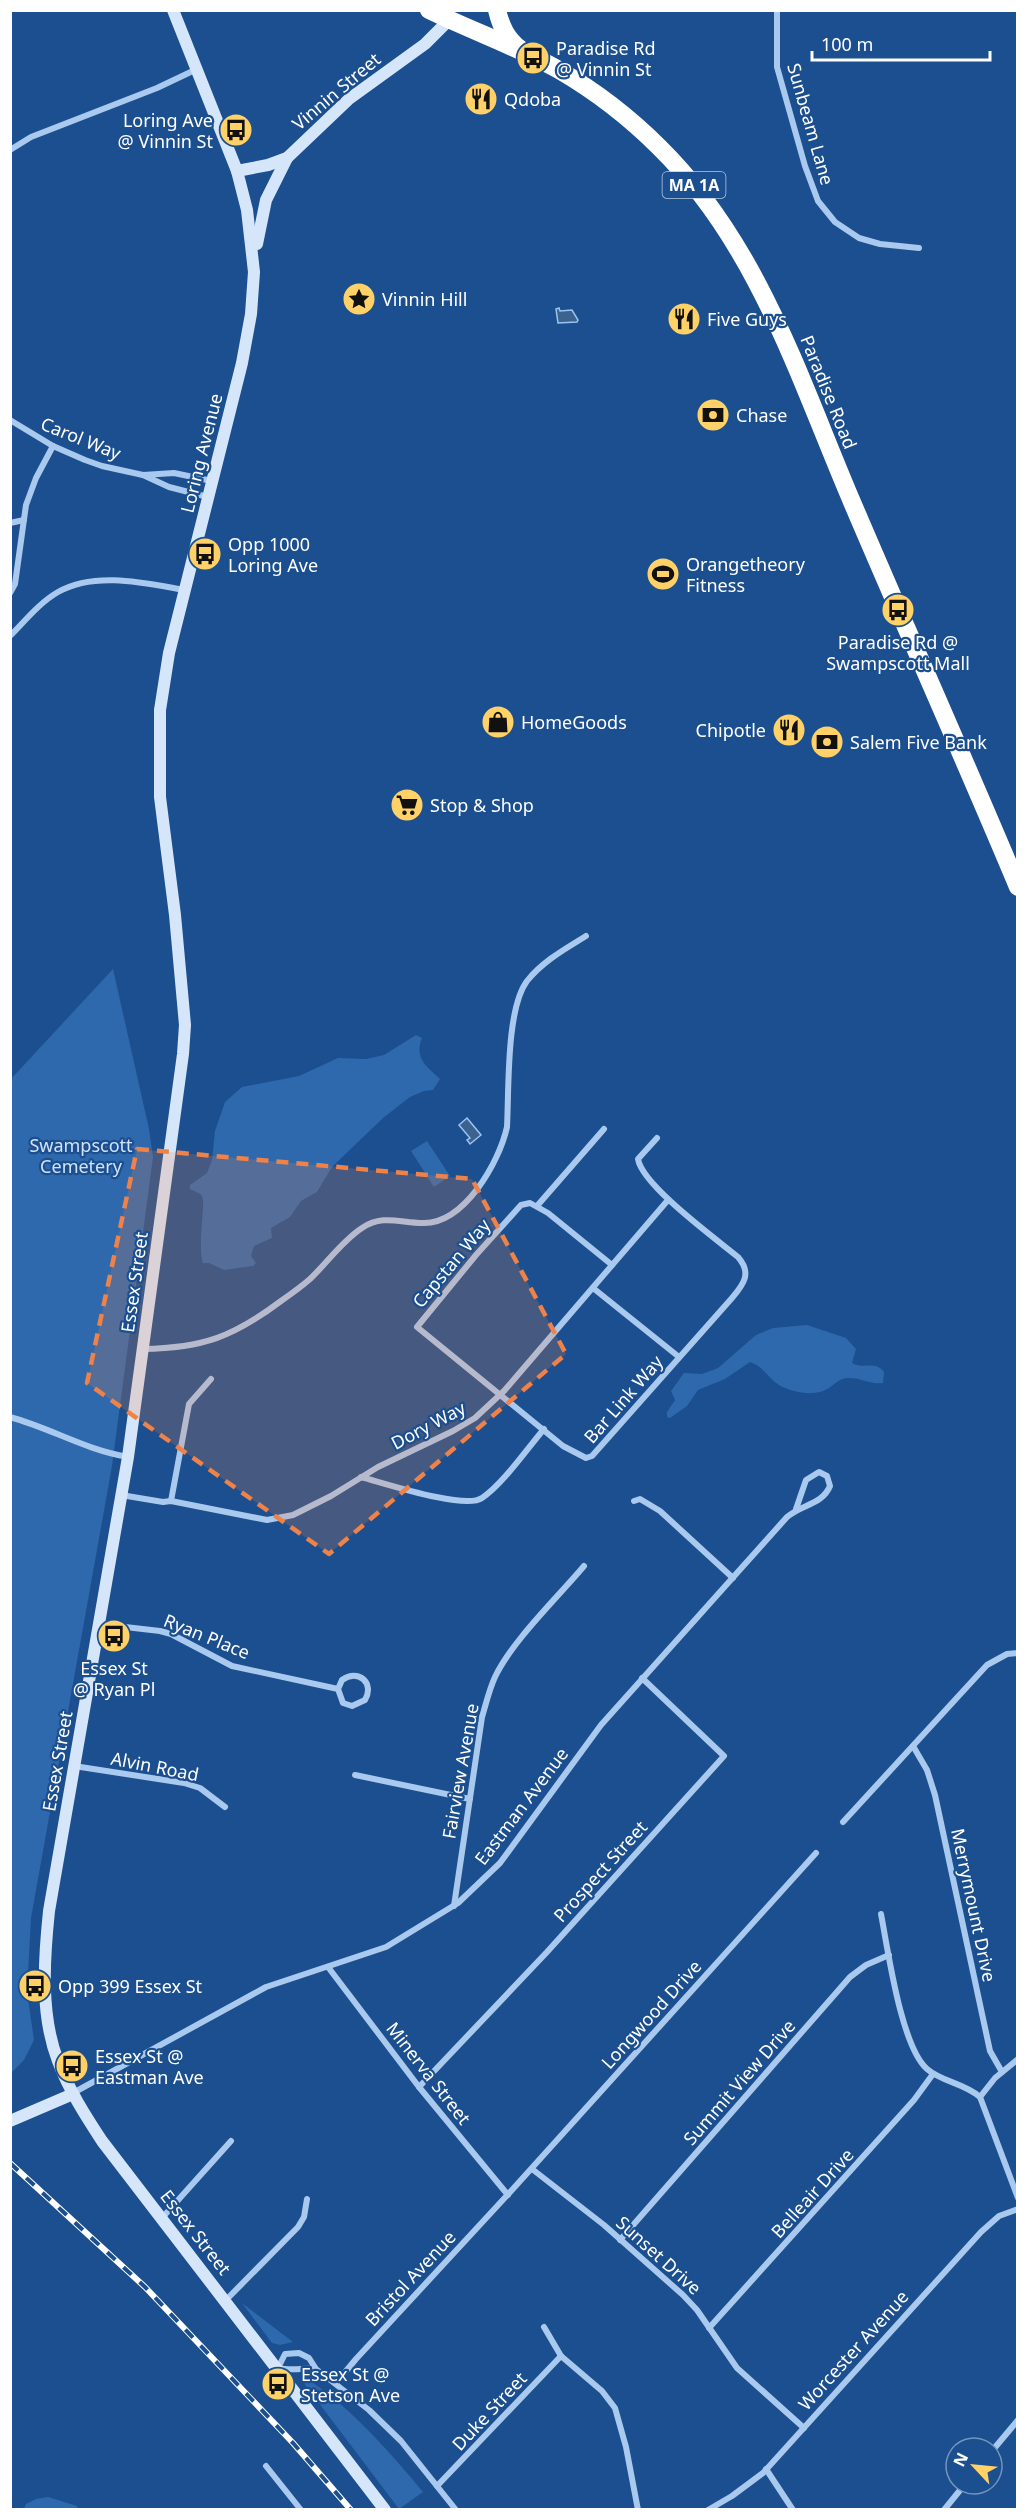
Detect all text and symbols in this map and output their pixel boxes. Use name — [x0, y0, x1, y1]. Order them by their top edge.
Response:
scale bar — [812, 24, 990, 62]
text: 100 m — [821, 32, 873, 56]
place label: Paradise Rd @ Vinnin St — [556, 36, 656, 81]
bus stop icon: Paradise Rd @ Vinnin St — [515, 40, 551, 76]
street label: Vinnin Street — [287, 47, 386, 135]
street label: Sunbeam Lane — [782, 60, 840, 188]
restaurant icon: Qdoba — [463, 81, 499, 117]
place label: Qdoba — [504, 87, 561, 111]
place label: Loring Ave @ Vinnin St — [118, 108, 213, 153]
bus stop icon: Loring Ave @ Vinnin St — [218, 112, 254, 148]
road number: MA 1A — [662, 172, 726, 198]
place icon: Vinnin Hill — [341, 281, 377, 317]
place label: Vinnin Hill — [382, 287, 467, 311]
restaurant icon: Five Guys — [666, 301, 702, 337]
place label: Five Guys — [707, 307, 787, 331]
street label: Paradise Road — [795, 332, 863, 452]
street label: Loring Avenue — [175, 391, 227, 515]
bank icon: Chase — [695, 397, 731, 433]
place label: Chase — [736, 403, 787, 427]
street label: Carol Way — [37, 411, 125, 465]
place label: Opp 1000 Loring Ave — [228, 532, 318, 577]
bus stop icon: Opp 1000 Loring Ave — [187, 536, 223, 572]
place label: Orangetheory Fitness — [686, 552, 806, 597]
sports icon: Orangetheory Fitness — [645, 556, 681, 592]
bus stop icon: Paradise Rd @ Swampscott Mall — [880, 592, 916, 628]
place label: Paradise Rd @ Swampscott Mall — [826, 630, 970, 675]
shop icon: HomeGoods — [480, 704, 516, 740]
place label: HomeGoods — [521, 710, 627, 734]
restaurant icon: Chipotle — [771, 712, 807, 748]
place label: Chipotle — [696, 718, 766, 742]
bank icon: Salem Five Bank — [809, 724, 845, 760]
place label: Salem Five Bank — [850, 730, 987, 754]
supermarket icon: Stop & Shop — [389, 787, 425, 823]
place label: Stop & Shop — [430, 793, 534, 817]
park label: Swampscott Cemetery — [29, 1133, 133, 1178]
street label: Capstan Way — [407, 1213, 496, 1313]
street label: Essex Street — [115, 1230, 153, 1334]
street label: Bar Link Way — [578, 1349, 668, 1448]
street label: Dory Way — [387, 1395, 470, 1455]
street label: Ryan Place — [160, 1608, 254, 1664]
bus stop icon: Essex St @ Ryan Pl — [96, 1618, 132, 1654]
place label: Essex St @ Ryan Pl — [73, 1656, 155, 1701]
street label: Fairview Avenue — [436, 1701, 484, 1841]
street label: Essex Street — [36, 1708, 78, 1813]
street label: Eastman Avenue — [469, 1742, 573, 1870]
street label: Alvin Road — [109, 1746, 201, 1786]
street label: Prospect Street — [548, 1815, 652, 1927]
street label: Merrymount Drive — [946, 1826, 1002, 1984]
street label: Longwood Drive — [596, 1954, 706, 2074]
bus stop icon: Opp 399 Essex St — [17, 1968, 53, 2004]
place label: Opp 399 Essex St — [58, 1974, 203, 1998]
street label: Summit View Drive — [678, 2014, 800, 2150]
street label: Minerva Street — [381, 2017, 477, 2130]
place label: Essex St @ Eastman Ave — [95, 2044, 204, 2089]
bus stop icon: Essex St @ Eastman Ave — [54, 2048, 90, 2084]
street label: Belleair Drive — [765, 2143, 859, 2243]
street label: Essex Street — [155, 2185, 237, 2280]
street label: Sunset Drive — [611, 2210, 707, 2300]
street label: Bristol Avenue — [360, 2225, 460, 2331]
street label: Worcester Avenue — [793, 2285, 913, 2415]
place label: Essex St @ Stetson Ave — [301, 2362, 400, 2407]
bus stop icon: Essex St @ Stetson Ave — [260, 2366, 296, 2402]
street label: Duke Street — [446, 2366, 532, 2455]
north arrow — [944, 2436, 1004, 2496]
text: N — [948, 2449, 973, 2470]

